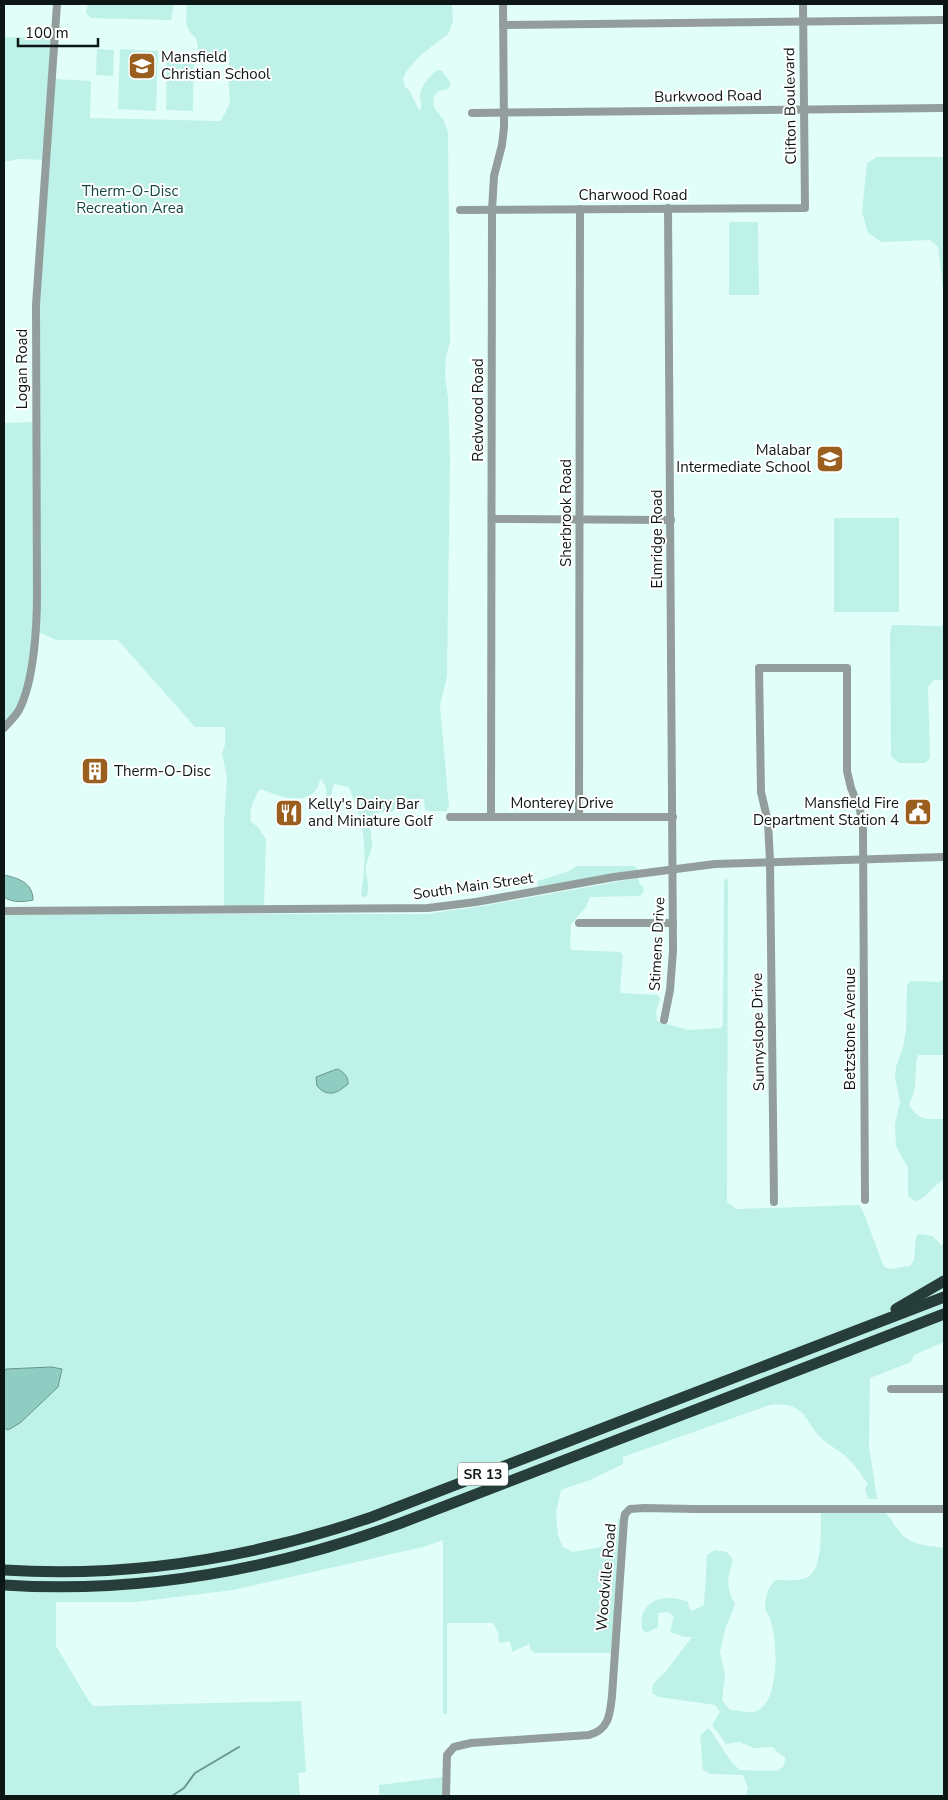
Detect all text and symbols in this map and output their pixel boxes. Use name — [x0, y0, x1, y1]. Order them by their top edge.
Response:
scale bar — [18, 15, 98, 47]
text: 100 m — [25, 23, 69, 43]
place label: Mansfield Christian School — [161, 47, 271, 84]
street label: Clifton Boulevard — [779, 47, 801, 165]
school or university icon: Mansfield Christian School — [127, 51, 157, 81]
street label: Burkwood Road — [654, 85, 762, 107]
park label: Therm-O-Disc Recreation Area — [76, 181, 184, 218]
street label: Charwood Road — [578, 185, 688, 205]
street label: Logan Road — [12, 329, 32, 409]
street label: Redwood Road — [468, 358, 488, 462]
place label: Malabar Intermediate School — [676, 440, 812, 477]
school or university icon: Malabar Intermediate School — [815, 444, 845, 474]
street label: Sherbrook Road — [556, 459, 576, 567]
street label: Elmridge Road — [647, 489, 667, 589]
building icon: Therm-O-Disc — [80, 756, 110, 786]
place label: Therm-O-Disc — [114, 761, 211, 781]
street label: Monterey Drive — [510, 793, 614, 813]
place label: Mansfield Fire Department Station 4 — [753, 793, 899, 830]
place label: Kelly's Dairy Bar and Miniature Golf — [308, 794, 434, 831]
public building icon: Mansfield Fire Department Station 4 — [903, 797, 933, 827]
restaurant icon: Kelly's Dairy Bar and Miniature Golf — [274, 798, 304, 828]
street label: South Main Street — [412, 868, 535, 904]
street label: Stimens Drive — [645, 897, 669, 991]
street label: Betzstone Avenue — [840, 968, 860, 1090]
street label: Sunnyslope Drive — [747, 973, 769, 1091]
road number: SR 13 — [458, 1462, 508, 1486]
street label: Woodville Road — [591, 1522, 621, 1632]

